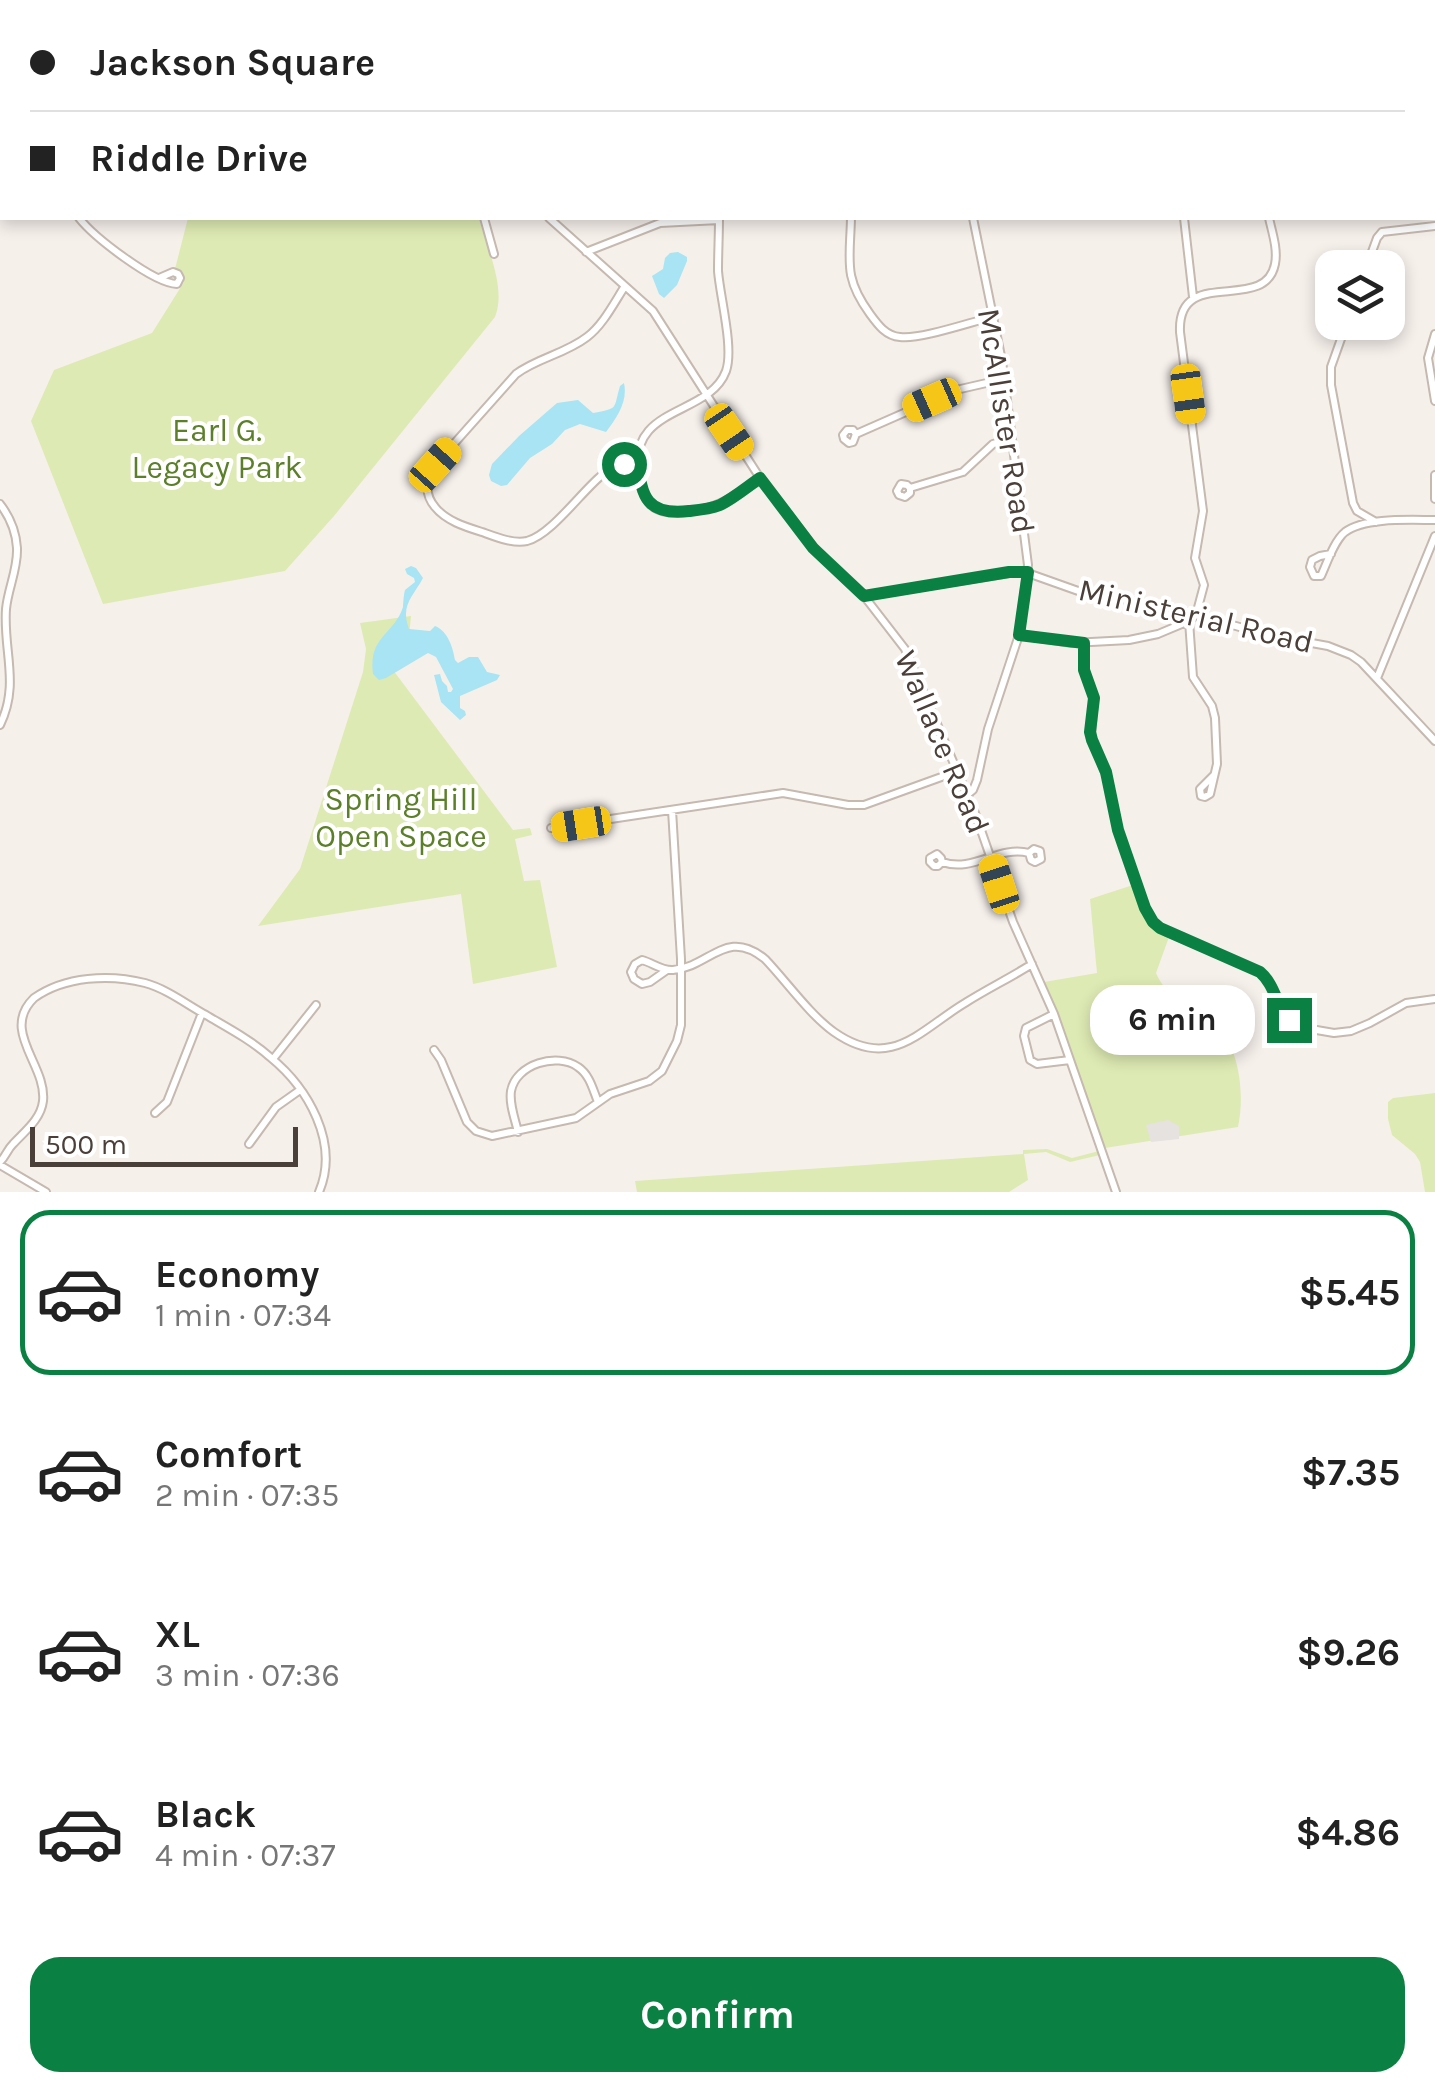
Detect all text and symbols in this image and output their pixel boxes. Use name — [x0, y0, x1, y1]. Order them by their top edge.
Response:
text: Jackson Square — [90, 40, 375, 85]
text: Riddle Drive — [90, 136, 308, 181]
map controls — [1315, 250, 1405, 340]
button: layers — [1315, 250, 1405, 340]
street label: McAllister Road — [970, 306, 1042, 536]
car — [1169, 362, 1207, 426]
car — [898, 374, 966, 426]
car — [700, 399, 758, 465]
park label: Earl G. Legacy Park — [131, 412, 303, 486]
car — [404, 433, 466, 497]
route start — [602, 442, 647, 487]
street label: Ministerial Road — [1075, 571, 1317, 661]
street label: Wallace Road — [887, 645, 997, 839]
park label: Spring Hill Open Space — [315, 781, 487, 855]
car — [549, 804, 613, 844]
car — [975, 851, 1023, 917]
callout: 6 min — [1089, 985, 1254, 1055]
route end — [1267, 998, 1312, 1043]
text: 6 min — [1128, 1001, 1217, 1038]
scale bar — [30, 1122, 298, 1166]
text: 500 m — [45, 1128, 127, 1161]
icon: car — [35, 1248, 125, 1338]
text: Economy — [155, 1252, 319, 1297]
text: $5.45 — [1299, 1270, 1400, 1315]
text: 1 min · 07:34 — [155, 1297, 331, 1334]
icon: car — [35, 1428, 125, 1518]
text: Comfort — [155, 1432, 302, 1477]
text: $7.35 — [1301, 1450, 1400, 1495]
text: 2 min · 07:35 — [155, 1477, 339, 1514]
icon: car — [35, 1608, 125, 1698]
text: XL — [155, 1612, 200, 1657]
text: $9.26 — [1296, 1630, 1400, 1675]
text: 3 min · 07:36 — [155, 1657, 340, 1694]
icon: car — [35, 1788, 125, 1878]
text: Black — [155, 1792, 256, 1837]
text: $4.86 — [1295, 1810, 1400, 1855]
text: 4 min · 07:37 — [155, 1837, 335, 1874]
button: Confirm — [30, 1957, 1405, 2072]

